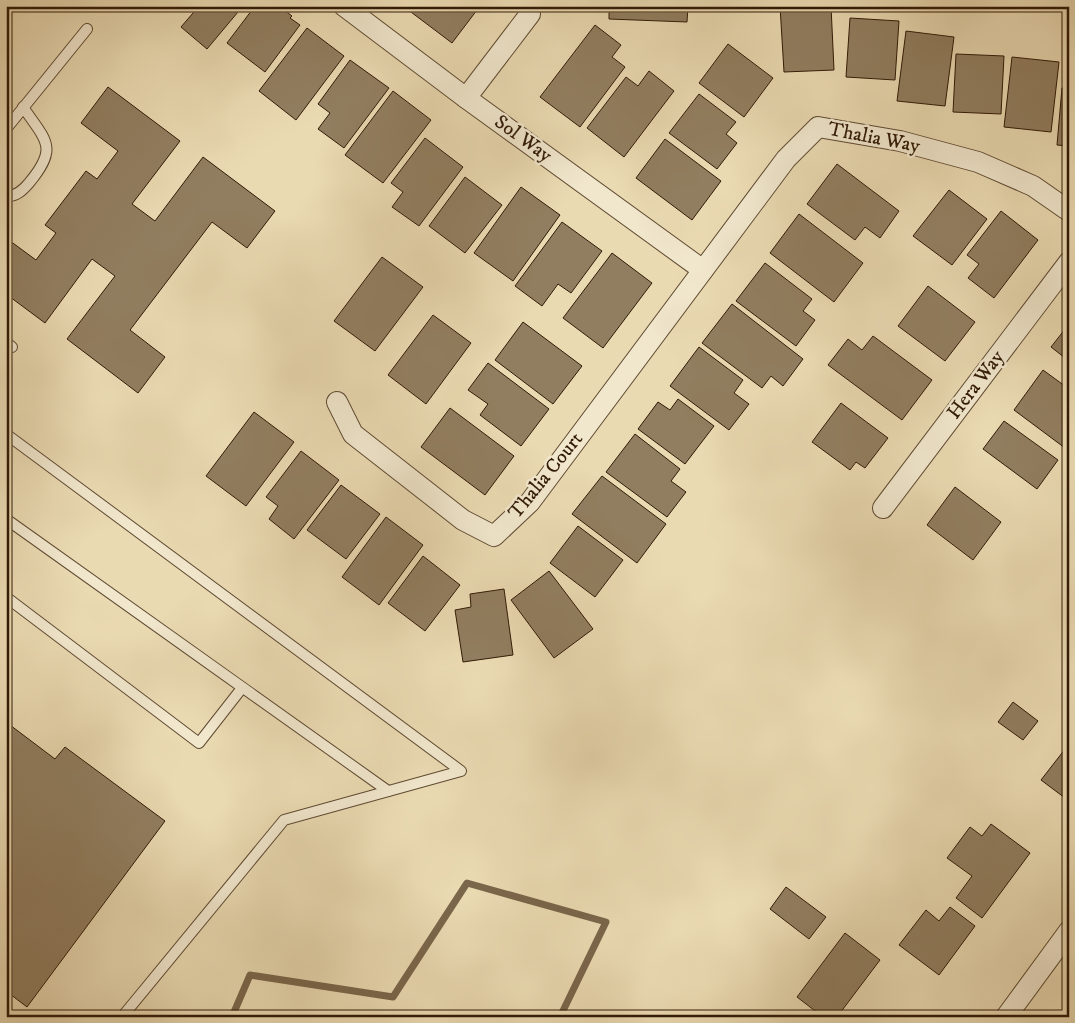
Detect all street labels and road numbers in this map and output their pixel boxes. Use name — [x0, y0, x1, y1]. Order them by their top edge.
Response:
street label: Sol Way — [489, 110, 557, 169]
street label: Thalia Way — [826, 117, 923, 159]
street label: Hera Way — [942, 345, 1010, 424]
street label: Thalia Court — [503, 427, 589, 525]

